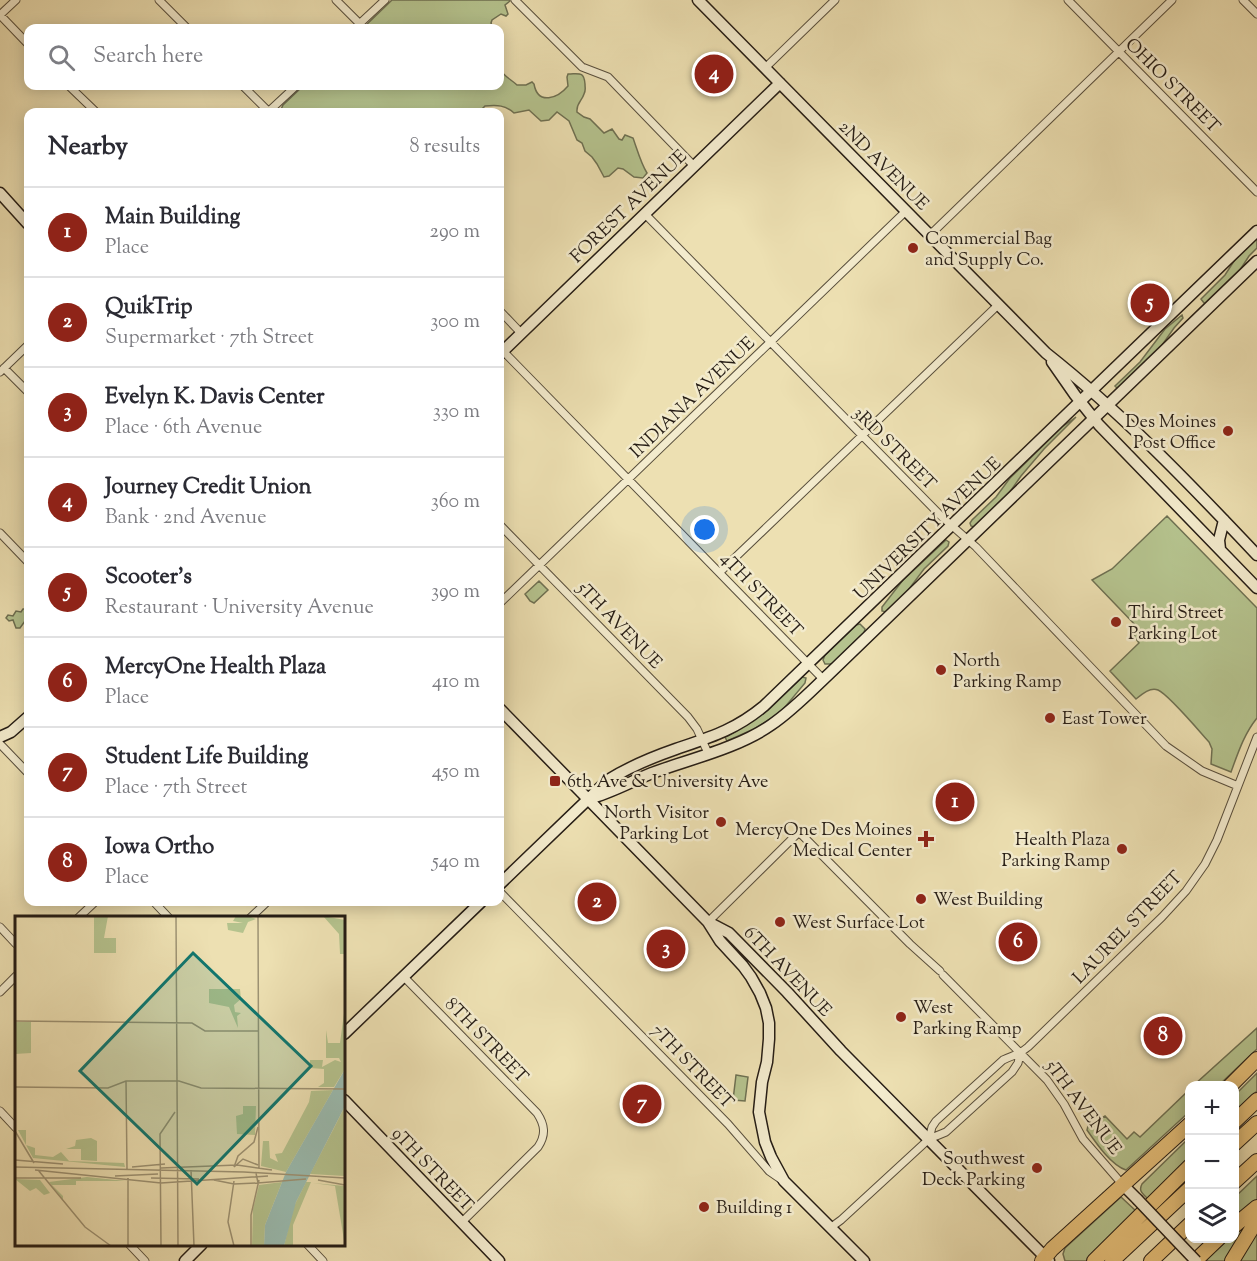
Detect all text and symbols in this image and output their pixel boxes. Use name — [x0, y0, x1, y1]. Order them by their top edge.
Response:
search box — [24, 24, 504, 90]
street label: OHIO STREET — [1118, 33, 1225, 140]
icon: search — [45, 41, 78, 74]
text: Search here — [93, 41, 203, 73]
pin: 4 — [694, 52, 734, 97]
street label: 2ND AVENUE — [832, 115, 934, 218]
text: Nearby — [48, 129, 128, 166]
text: 8 results — [409, 133, 480, 162]
street label: FOREST AVENUE — [565, 145, 694, 270]
text: Main Building — [105, 202, 240, 234]
text: 1 — [64, 218, 71, 247]
text: 290 m — [430, 218, 480, 247]
place label: Commercial Bag and Supply Co. — [925, 227, 1052, 274]
text: Place — [105, 234, 149, 263]
marker: Commercial Bag and Supply Co. — [906, 241, 920, 255]
pin: 5 — [1130, 280, 1170, 326]
text: QuikTrip — [105, 292, 193, 324]
text: 2 — [63, 308, 72, 337]
text: 300 m — [430, 308, 480, 337]
text: Supermarket · 7th Street — [105, 324, 314, 353]
street label: INDIANA AVENUE — [625, 332, 762, 465]
text: Evelyn K. Davis Center — [105, 382, 325, 414]
text: 3 — [63, 398, 72, 427]
text: 330 m — [433, 398, 480, 427]
street label: 3RD STREET — [846, 402, 942, 497]
place label: Des Moines Post Office — [1125, 410, 1216, 457]
text: Place · 6th Avenue — [105, 414, 262, 443]
marker: Des Moines Post Office — [1221, 424, 1235, 438]
street label: UNIVERSITY AVENUE — [849, 452, 1008, 607]
text: Journey Credit Union — [105, 472, 312, 504]
text: 4 — [62, 488, 73, 517]
text: 360 m — [431, 488, 480, 517]
text: Bank · 2nd Avenue — [105, 504, 266, 533]
your location — [690, 515, 719, 544]
street label: 4TH STREET — [713, 547, 808, 644]
text: Scooter's — [105, 562, 192, 594]
street label: 5TH AVENUE — [569, 576, 667, 676]
text: 5 — [64, 578, 71, 607]
text: 390 m — [431, 578, 480, 607]
text: Restaurant · University Avenue — [105, 594, 374, 623]
place label: Third Street Parking Lot — [1128, 601, 1223, 648]
marker: Third Street Parking Lot — [1109, 615, 1123, 629]
place label: North Parking Ramp — [953, 649, 1062, 696]
text: MercyOne Health Plaza — [105, 652, 326, 684]
marker: North Parking Ramp — [934, 663, 948, 677]
text: 6 — [63, 668, 72, 697]
text: 410 m — [432, 668, 480, 697]
text: Place — [105, 684, 149, 713]
place label: East Tower — [1062, 707, 1147, 733]
marker: East Tower — [1043, 711, 1057, 725]
text: Student Life Building — [105, 742, 308, 774]
text: 7 — [62, 758, 73, 787]
text: 450 m — [432, 758, 480, 787]
place label: 6th Ave & University Ave — [567, 770, 768, 796]
text: Place · 7th Street — [105, 774, 247, 803]
marker: 6th Ave & University Ave — [548, 774, 562, 788]
pin: 1 — [936, 780, 974, 824]
place label: North Visitor Parking Lot — [604, 801, 709, 848]
marker: North Visitor Parking Lot — [714, 815, 728, 829]
place label: MercyOne Des Moines Medical Center — [735, 818, 912, 865]
place label: Health Plaza Parking Ramp — [1001, 828, 1110, 875]
marker: MercyOne Des Moines Medical Center — [917, 830, 935, 848]
text: Iowa Ortho — [105, 832, 214, 864]
marker: Health Plaza Parking Ramp — [1115, 842, 1129, 856]
text: 8 — [63, 848, 73, 877]
text: 540 m — [432, 848, 480, 877]
text: Place — [105, 864, 149, 893]
street label: LAUREL STREET — [1068, 866, 1190, 991]
pin: 2 — [578, 880, 616, 924]
place label: West Building — [933, 888, 1043, 914]
marker: West Building — [914, 892, 928, 906]
place label: West Surface Lot — [792, 911, 925, 937]
marker: West Surface Lot — [773, 915, 787, 929]
inset map — [15, 916, 345, 1246]
pin: 6 — [998, 920, 1038, 964]
street label: 6TH AVENUE — [737, 921, 837, 1024]
pin: 3 — [646, 926, 686, 972]
street label: 8TH STREET — [438, 993, 534, 1090]
place label: West Parking Ramp — [913, 996, 1022, 1043]
marker: West Parking Ramp — [894, 1010, 908, 1024]
pin: 8 — [1144, 1014, 1182, 1058]
street label: 7TH STREET — [644, 1019, 739, 1116]
street label: 5TH AVENUE — [1038, 1055, 1127, 1161]
map controls — [1185, 1081, 1239, 1243]
button: + — [1185, 1081, 1239, 1135]
pin: 7 — [622, 1082, 662, 1126]
street label: 9TH STREET — [384, 1122, 479, 1219]
button: − — [1185, 1135, 1239, 1189]
place label: Southwest Deck Parking — [922, 1147, 1025, 1194]
marker: Southwest Deck Parking — [1030, 1161, 1044, 1175]
button: layers — [1185, 1189, 1239, 1243]
place label: Building 1 — [716, 1196, 792, 1222]
marker: Building 1 — [697, 1200, 711, 1214]

